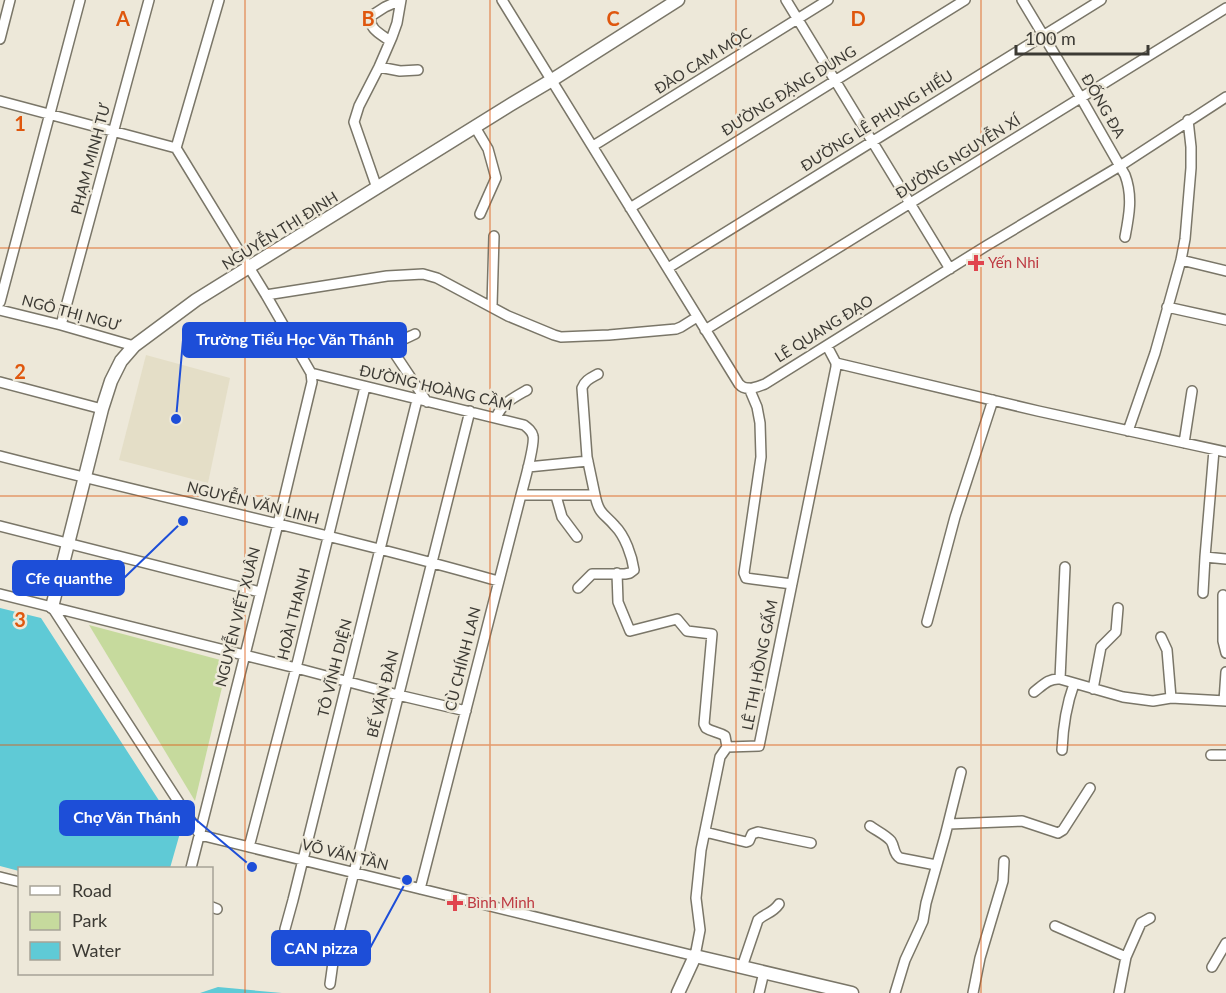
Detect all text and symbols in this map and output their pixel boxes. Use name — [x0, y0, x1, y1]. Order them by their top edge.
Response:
text: A — [115, 6, 130, 30]
text: B — [361, 6, 375, 30]
text: C — [606, 6, 620, 30]
text: D — [850, 6, 866, 30]
scale bar — [1016, 18, 1148, 56]
street label: ĐÀO CAM MỘC — [651, 23, 754, 97]
text: 100 m — [1025, 27, 1076, 49]
street label: ĐƯỜNG ĐẶNG DUNG — [718, 41, 859, 139]
street label: ĐƯỜNG LÊ PHỤNG HIỂU — [796, 65, 956, 174]
street label: ĐỐNG ĐA — [1078, 70, 1131, 142]
street label: PHẠM MINH TƯ — [67, 101, 114, 216]
street label: ĐƯỜNG NGUYỄN XÍ — [891, 109, 1024, 202]
text: 1 — [14, 111, 26, 135]
street label: NGUYỄN THỊ ĐỊNH — [218, 186, 341, 273]
place label: Yến Nhi — [988, 253, 1039, 271]
marker: Yến Nhi — [969, 256, 983, 270]
street label: NGÔ THỊ NGƯ — [20, 290, 123, 334]
street label: LÊ QUANG ĐẠO — [771, 291, 876, 366]
callout: Trường Tiểu Học Văn Thánh — [183, 323, 406, 357]
text: Trường Tiểu Học Văn Thánh — [196, 329, 394, 348]
text: 2 — [14, 359, 26, 383]
street label: ĐƯỜNG HOÀNG CẦM — [358, 361, 515, 413]
street label: NGUYỄN VĂN LINH — [185, 476, 322, 527]
street label: NGUYỄN VIẾT XUÂN — [210, 545, 263, 689]
callout: Cfe quanthe — [13, 561, 124, 595]
street label: HOÀI THANH — [273, 566, 313, 662]
text: Cfe quanthe — [26, 568, 113, 587]
street label: LÊ THỊ HỒNG GẤM — [737, 598, 781, 732]
street label: CÙ CHÍNH LAN — [440, 605, 484, 713]
text: 3 — [14, 607, 26, 631]
street label: TÔ VĨNH DIỆN — [313, 617, 355, 719]
street label: BẾ VĂN ĐÀN — [362, 648, 402, 739]
callout: Chợ Văn Thánh — [60, 801, 194, 835]
text: Chợ Văn Thánh — [73, 807, 181, 826]
street label: VÕ VĂN TẦN — [300, 835, 391, 874]
legend — [18, 867, 213, 975]
text: Road — [72, 879, 112, 901]
place label: Bình Minh — [467, 893, 535, 911]
marker: Bình Minh — [448, 896, 462, 910]
text: Park — [72, 909, 108, 931]
callout: CAN pizza — [272, 931, 370, 965]
text: CAN pizza — [284, 938, 358, 957]
text: Water — [72, 939, 121, 961]

